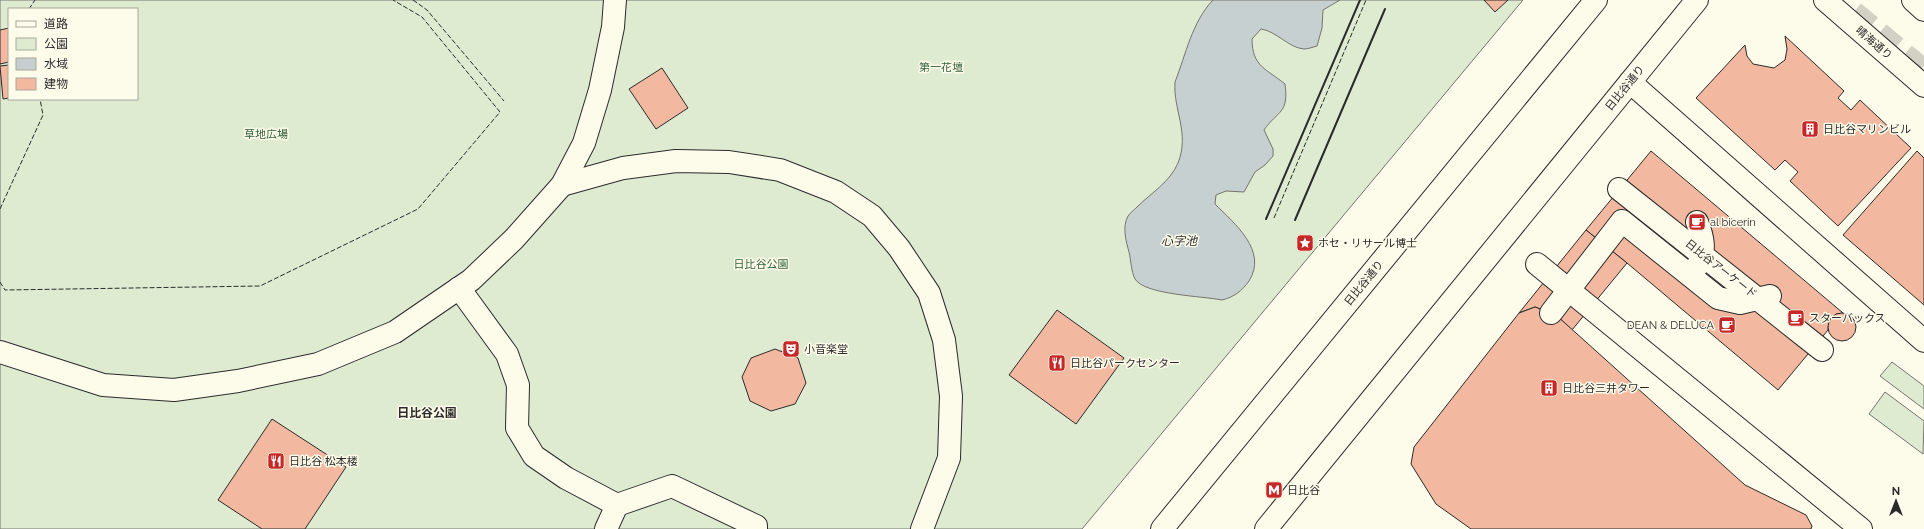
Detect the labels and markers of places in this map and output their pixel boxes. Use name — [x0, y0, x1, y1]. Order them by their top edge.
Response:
building icon: 日比谷マリンビル — [1800, 119, 1820, 139]
place label: 日比谷マリンビル — [1823, 123, 1911, 136]
cafe icon: al bicerin — [1687, 212, 1707, 232]
place label: al bicerin — [1710, 216, 1756, 229]
place icon: ホセ・リサール博士 — [1295, 233, 1315, 253]
place label: ホセ・リサール博士 — [1318, 237, 1417, 250]
cafe icon: スターバックス — [1786, 308, 1806, 328]
place label: スターバックス — [1809, 312, 1886, 325]
cafe icon: DEAN & DELUCA — [1717, 315, 1737, 335]
place label: DEAN & DELUCA — [1627, 319, 1715, 332]
theatre icon: 小音楽堂 — [781, 339, 801, 359]
place label: 小音楽堂 — [804, 343, 848, 356]
restaurant icon: 日比谷パークセンター — [1047, 353, 1067, 373]
place label: 日比谷パークセンター — [1070, 357, 1180, 370]
building icon: 日比谷三井タワー — [1539, 378, 1559, 398]
place label: 日比谷三井タワー — [1562, 382, 1650, 395]
restaurant icon: 日比谷 松本楼 — [266, 451, 286, 471]
place label: 日比谷 松本楼 — [289, 455, 358, 468]
metro station icon: 日比谷 — [1264, 480, 1284, 500]
place label: 日比谷 — [1287, 484, 1320, 497]

